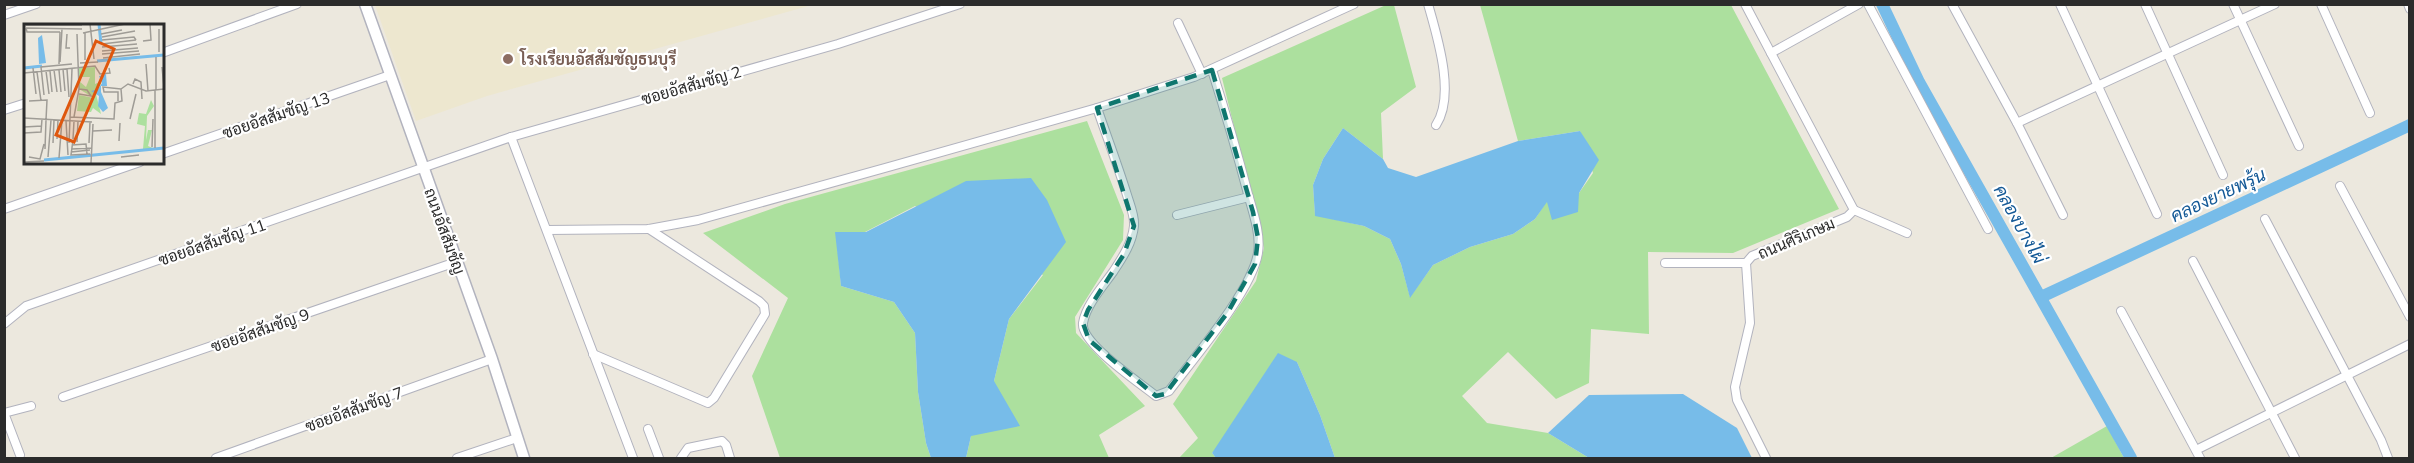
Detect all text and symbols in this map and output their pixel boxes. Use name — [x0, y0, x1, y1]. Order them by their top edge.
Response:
inset map — [24, 24, 164, 164]
place label: โรงเรียนอัสสัมชัญธนบุรี — [519, 48, 677, 71]
marker: โรงเรียนอัสสัมชัญธนบุรี — [501, 52, 515, 66]
street label: ซอยอัสสัมชัญ 2 — [639, 61, 743, 109]
street label: ซอยอัสสัมชัญ 13 — [220, 87, 332, 143]
water label: คลองยายพรุ้น — [2167, 163, 2270, 228]
water label: คลองบางไผ่ — [1989, 180, 2052, 268]
street label: ถนนอัสสัมชัญ — [420, 185, 470, 277]
street label: ถนนศิริเกษม — [1754, 213, 1838, 263]
street label: ซอยอัสสัมชัญ 11 — [156, 214, 268, 270]
street label: ซอยอัสสัมชัญ 9 — [208, 304, 312, 356]
street label: ซอยอัสสัมชัญ 7 — [302, 382, 406, 436]

